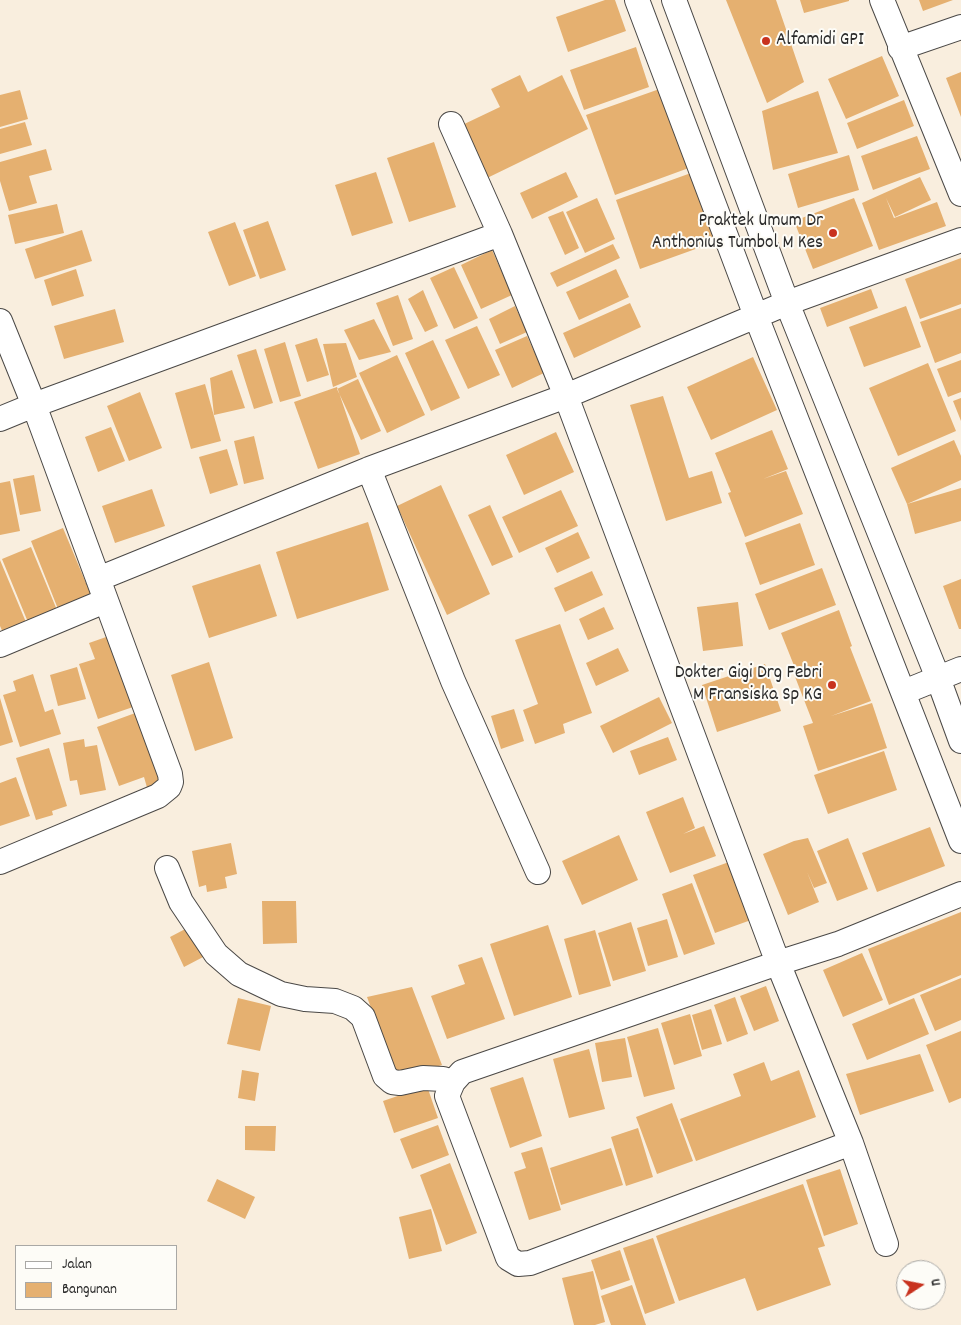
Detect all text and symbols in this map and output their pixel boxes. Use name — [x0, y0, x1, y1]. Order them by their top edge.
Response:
place label: Alfamidi GPI — [776, 30, 864, 52]
marker: Alfamidi GPI — [760, 35, 772, 47]
place label: Praktek Umum Dr Anthonius Tumbol M Kes — [652, 211, 823, 255]
marker: Praktek Umum Dr Anthonius Tumbol M Kes — [827, 227, 839, 239]
place label: Dokter Gigi Drg Febri M Fransiska Sp KG — [675, 663, 822, 707]
marker: Dokter Gigi Drg Febri M Fransiska Sp KG — [826, 679, 838, 691]
legend — [15, 1245, 178, 1310]
text: Jalan — [62, 1254, 92, 1276]
north arrow — [896, 1260, 946, 1310]
text: U — [924, 1277, 945, 1288]
text: Bangunan — [62, 1279, 117, 1301]

